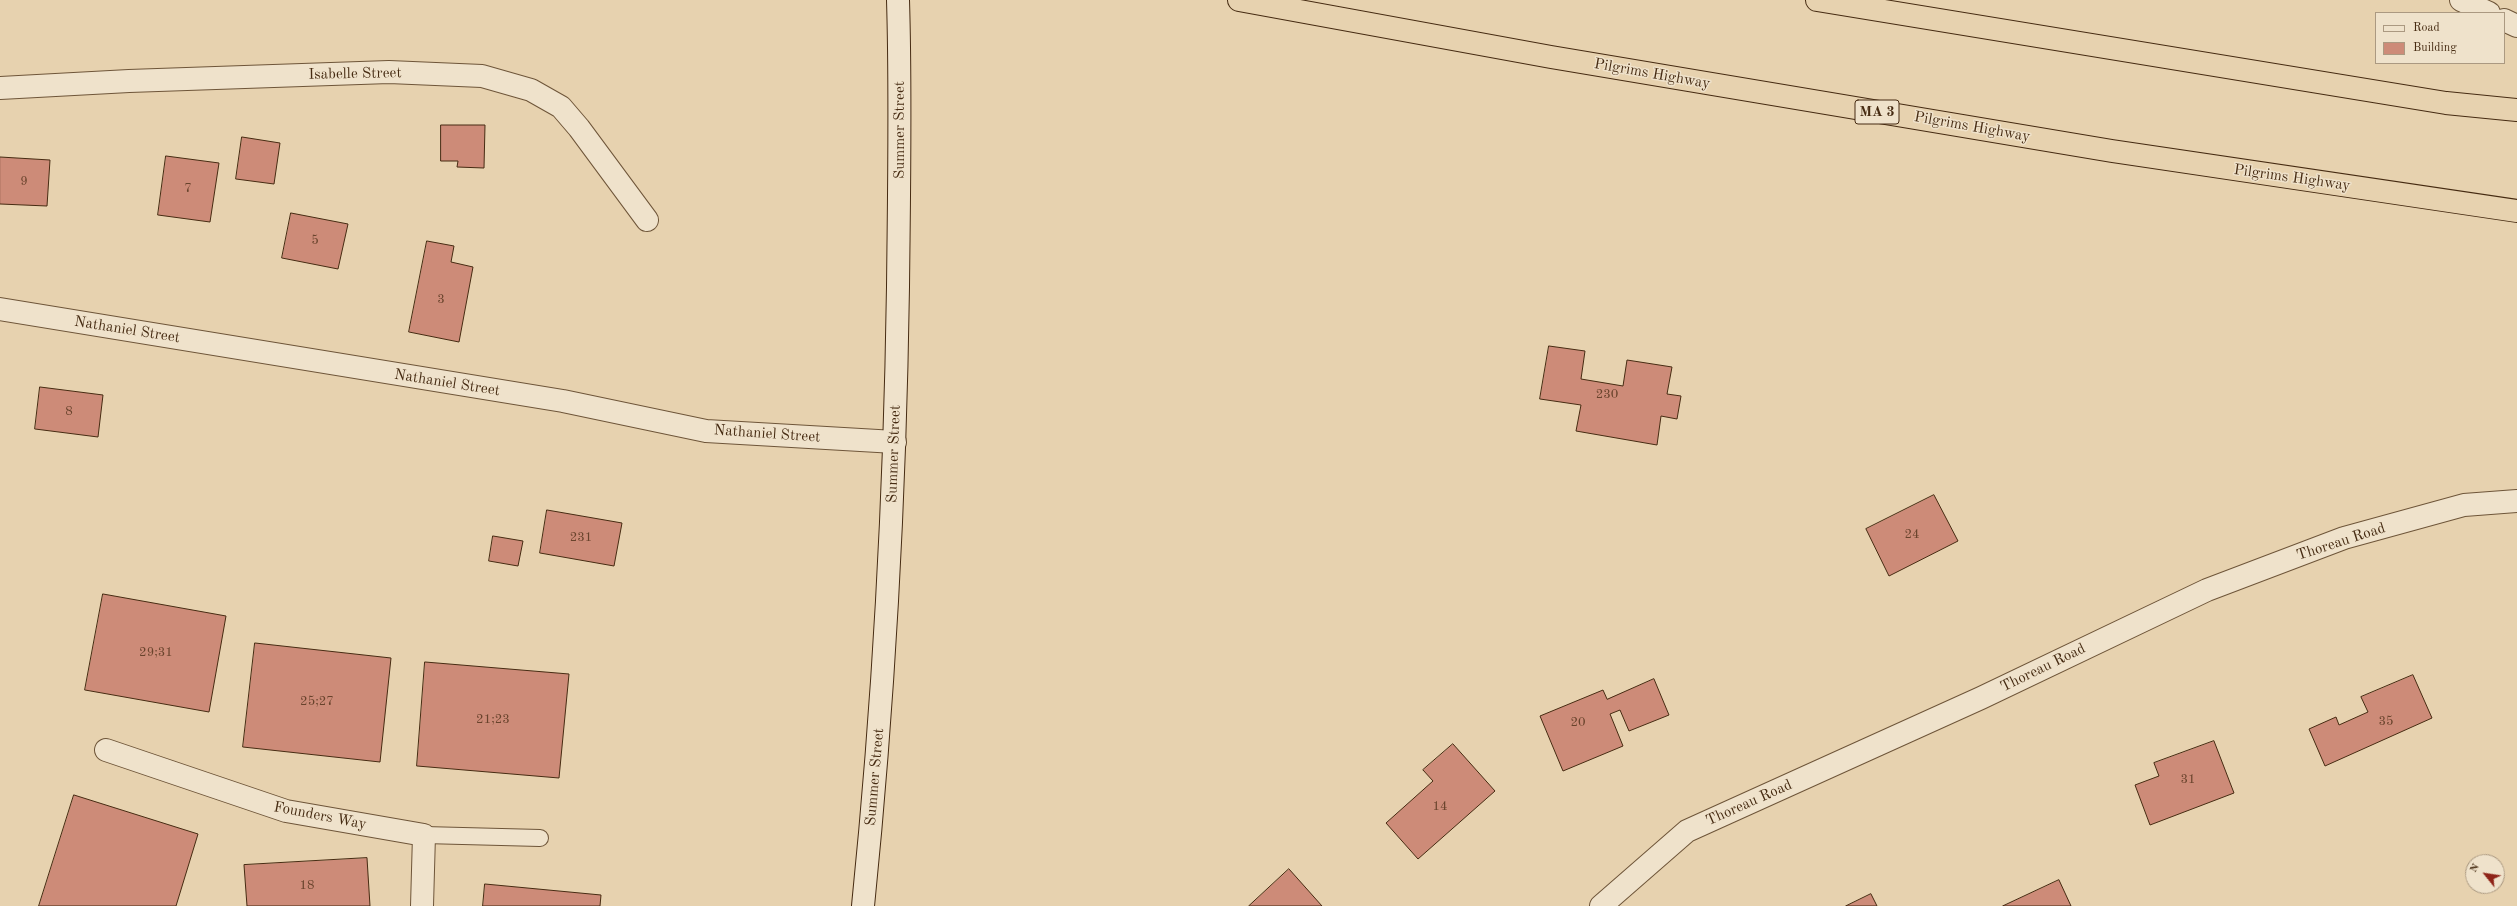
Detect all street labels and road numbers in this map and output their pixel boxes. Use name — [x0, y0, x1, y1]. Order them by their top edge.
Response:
street label: Pilgrims Highway — [1593, 55, 1711, 93]
street label: Isabelle Street — [308, 64, 402, 84]
street label: Summer Street — [891, 81, 909, 179]
road number: MA 3 — [1855, 100, 1899, 124]
street label: Pilgrims Highway — [1913, 108, 2031, 146]
street label: Pilgrims Highway — [2233, 161, 2351, 195]
street label: Nathaniel Street — [73, 313, 181, 347]
street label: Nathaniel Street — [393, 366, 501, 400]
street label: Summer Street — [883, 405, 905, 503]
street label: Nathaniel Street — [713, 421, 821, 447]
street label: Thoreau Road — [2294, 519, 2388, 565]
street label: Thoreau Road — [1998, 640, 2088, 696]
street label: Summer Street — [862, 727, 888, 827]
street label: Thoreau Road — [1703, 776, 1795, 830]
street label: Founders Way — [272, 798, 368, 834]

